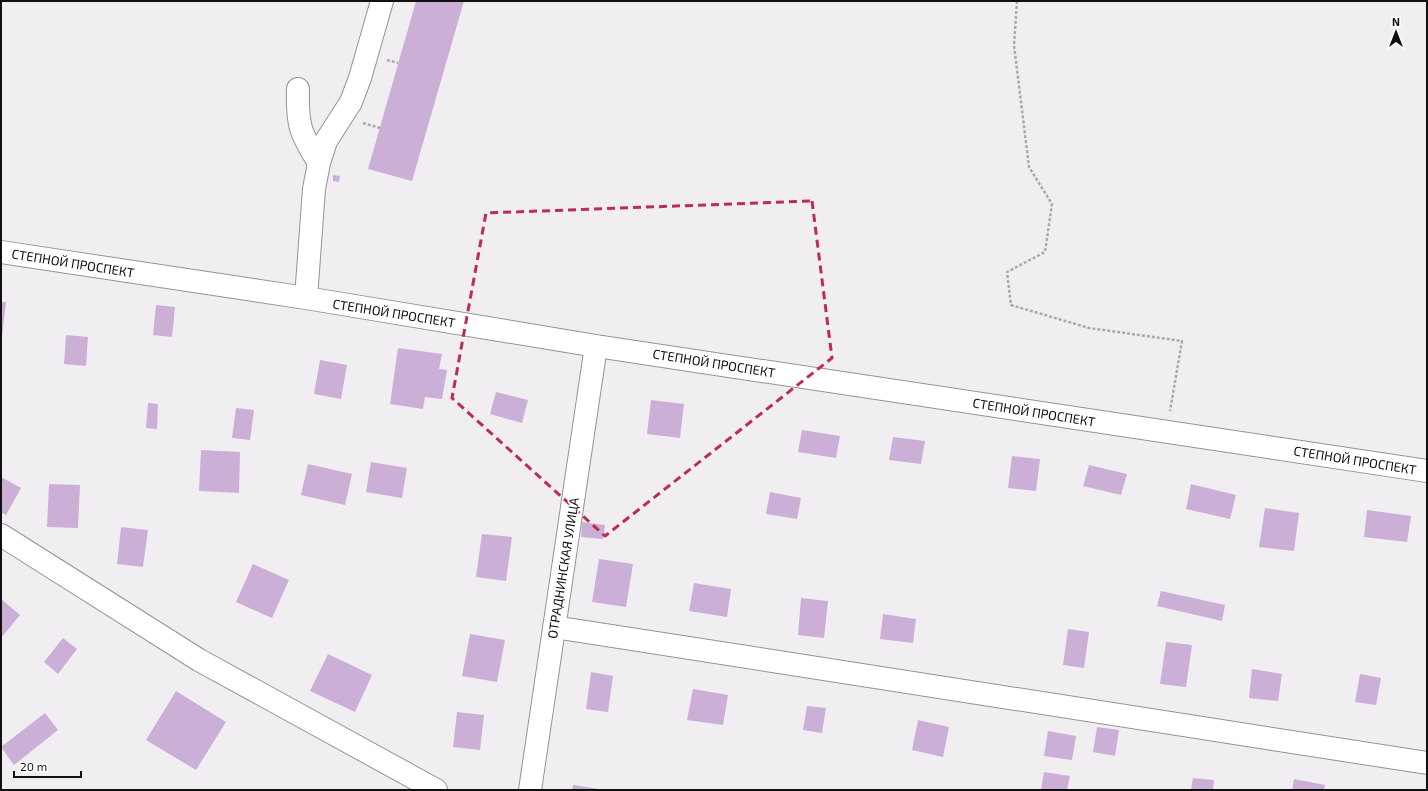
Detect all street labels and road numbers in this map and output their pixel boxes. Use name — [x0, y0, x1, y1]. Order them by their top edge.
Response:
street label: СТЕПНОЙ ПРОСПЕКТ — [11, 245, 136, 281]
street label: СТЕПНОЙ ПРОСПЕКТ — [332, 295, 457, 331]
street label: СТЕПНОЙ ПРОСПЕКТ — [652, 345, 777, 381]
street label: СТЕПНОЙ ПРОСПЕКТ — [972, 394, 1097, 430]
street label: СТЕПНОЙ ПРОСПЕКТ — [1293, 442, 1418, 478]
street label: ОТРАДНИНСКАЯ УЛИЦА — [544, 496, 582, 640]

